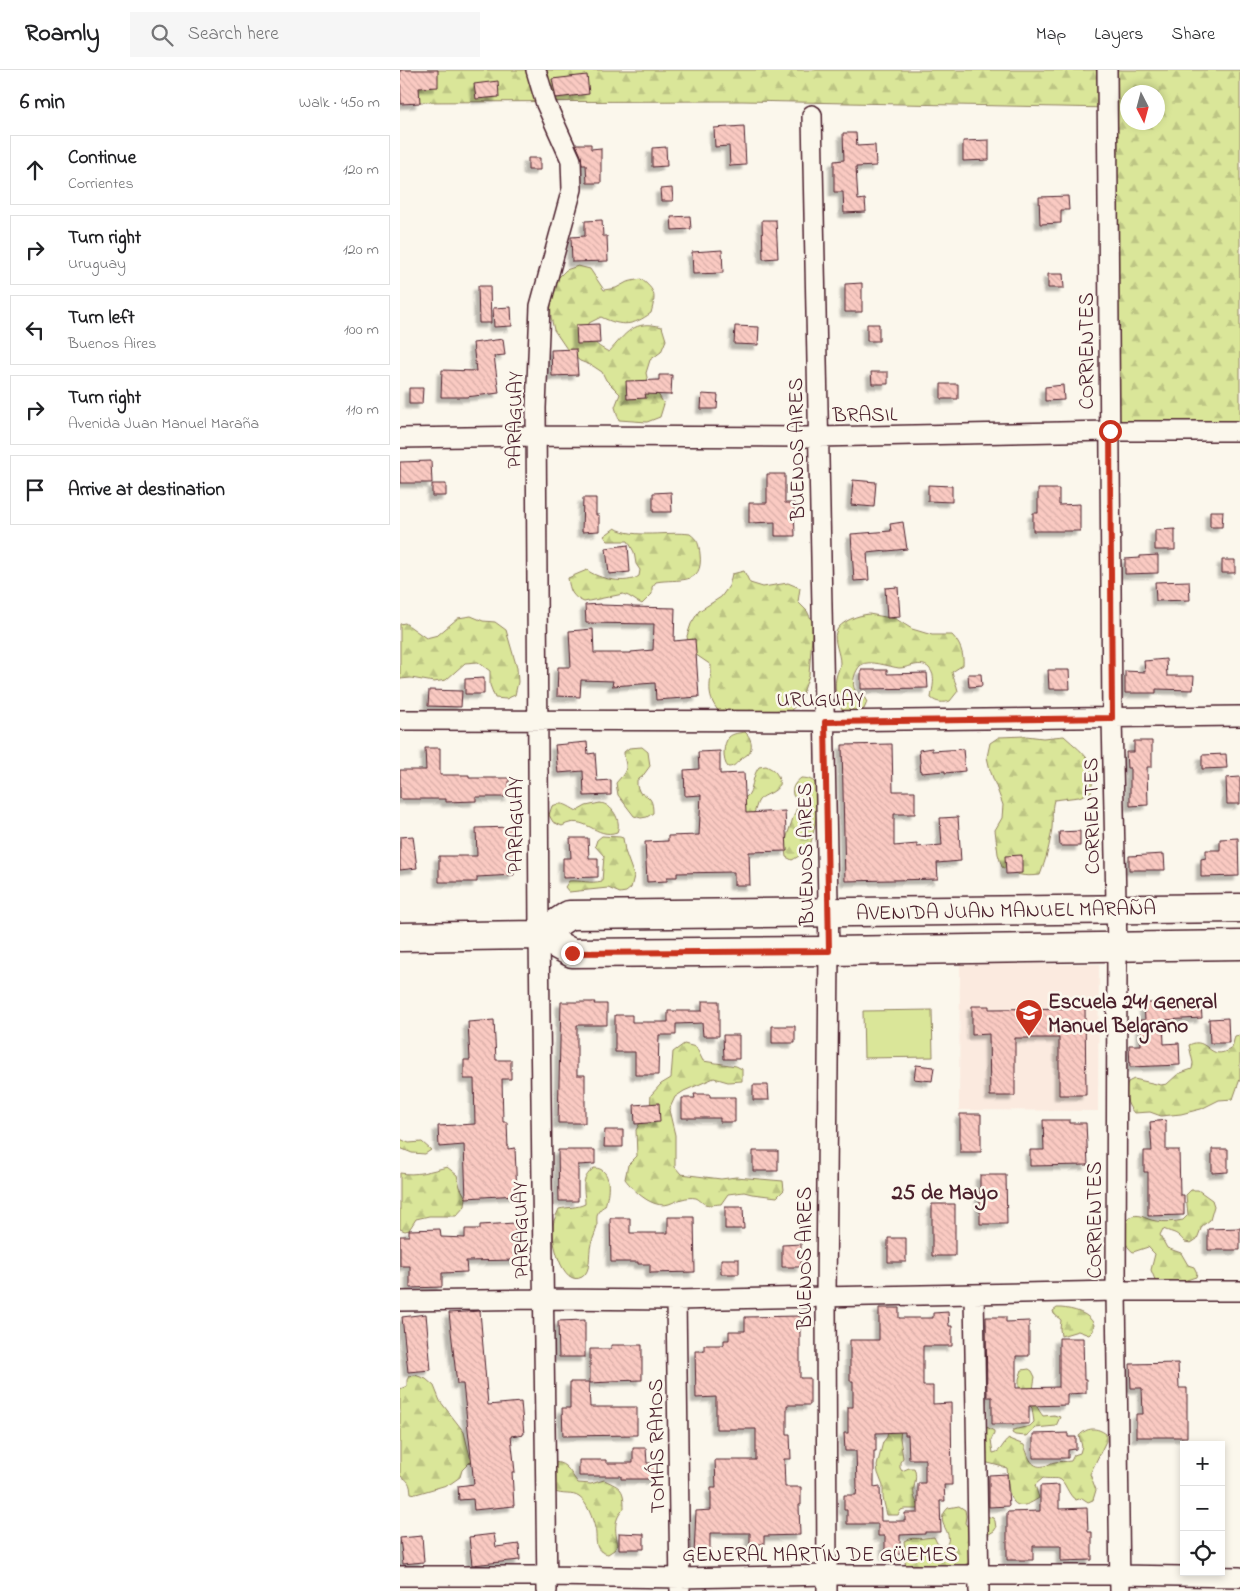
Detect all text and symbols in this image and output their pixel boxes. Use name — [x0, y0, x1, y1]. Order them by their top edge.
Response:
search box — [130, 12, 480, 57]
text: Roamly — [25, 17, 100, 52]
icon: search — [148, 21, 176, 49]
text: Search here — [188, 21, 279, 48]
text: Map — [1036, 22, 1066, 48]
text: Layers — [1094, 22, 1144, 48]
text: Share — [1172, 22, 1215, 48]
north arrow — [1120, 85, 1165, 130]
text: 6 min — [20, 88, 65, 118]
text: Walk · 450 m — [299, 91, 380, 115]
text: Continue — [68, 145, 136, 172]
icon: ahead — [21, 156, 49, 184]
text: 120 m — [343, 158, 379, 182]
text: Corrientes — [68, 172, 134, 196]
text: Turn right — [68, 225, 141, 252]
icon: right — [21, 236, 49, 264]
text: 120 m — [343, 238, 379, 262]
text: Uruguay — [68, 252, 126, 276]
street label: CORRIENTES — [1073, 293, 1103, 409]
text: Turn left — [68, 305, 135, 332]
icon: left — [21, 316, 49, 344]
text: 100 m — [344, 318, 379, 342]
text: Buenos Aires — [68, 332, 156, 356]
street label: PARAGUAY — [500, 371, 532, 469]
street label: BUENOS AIRES — [782, 377, 814, 521]
text: Turn right — [68, 385, 141, 412]
icon: right — [21, 396, 49, 424]
text: 110 m — [345, 398, 379, 422]
street label: BRASIL — [831, 400, 898, 432]
text: Avenida Juan Manuel Maraña — [68, 412, 259, 436]
route start — [1099, 420, 1122, 443]
icon: arrive — [21, 476, 49, 504]
text: Arrive at destination — [68, 477, 225, 504]
street label: URUGUAY — [776, 686, 864, 716]
street label: CORRIENTES — [1077, 757, 1109, 875]
street label: PARAGUAY — [502, 776, 532, 874]
street label: BUENOS AIRES — [791, 782, 823, 926]
street label: AVENIDA JUAN MANUEL MARAÑA — [856, 894, 1156, 930]
route end — [561, 942, 584, 965]
place label: Escuela 241 General Manuel Belgrano — [1048, 988, 1217, 1044]
school or university icon: Escuela 241 General Manuel Belgrano — [1014, 998, 1044, 1037]
street label: CORRIENTES — [1081, 1162, 1111, 1278]
district label: 25 de Mayo — [891, 1178, 998, 1211]
street label: PARAGUAY — [506, 1181, 538, 1279]
street label: BUENOS AIRES — [791, 1187, 821, 1330]
street label: TOMÁS RAMOS — [641, 1378, 674, 1514]
map controls — [1180, 1441, 1225, 1576]
button: + — [1180, 1441, 1225, 1486]
button: − — [1180, 1486, 1225, 1531]
button: locate — [1180, 1531, 1225, 1576]
street label: GENERAL MARTÍN DE GÜEMES — [682, 1541, 958, 1571]

